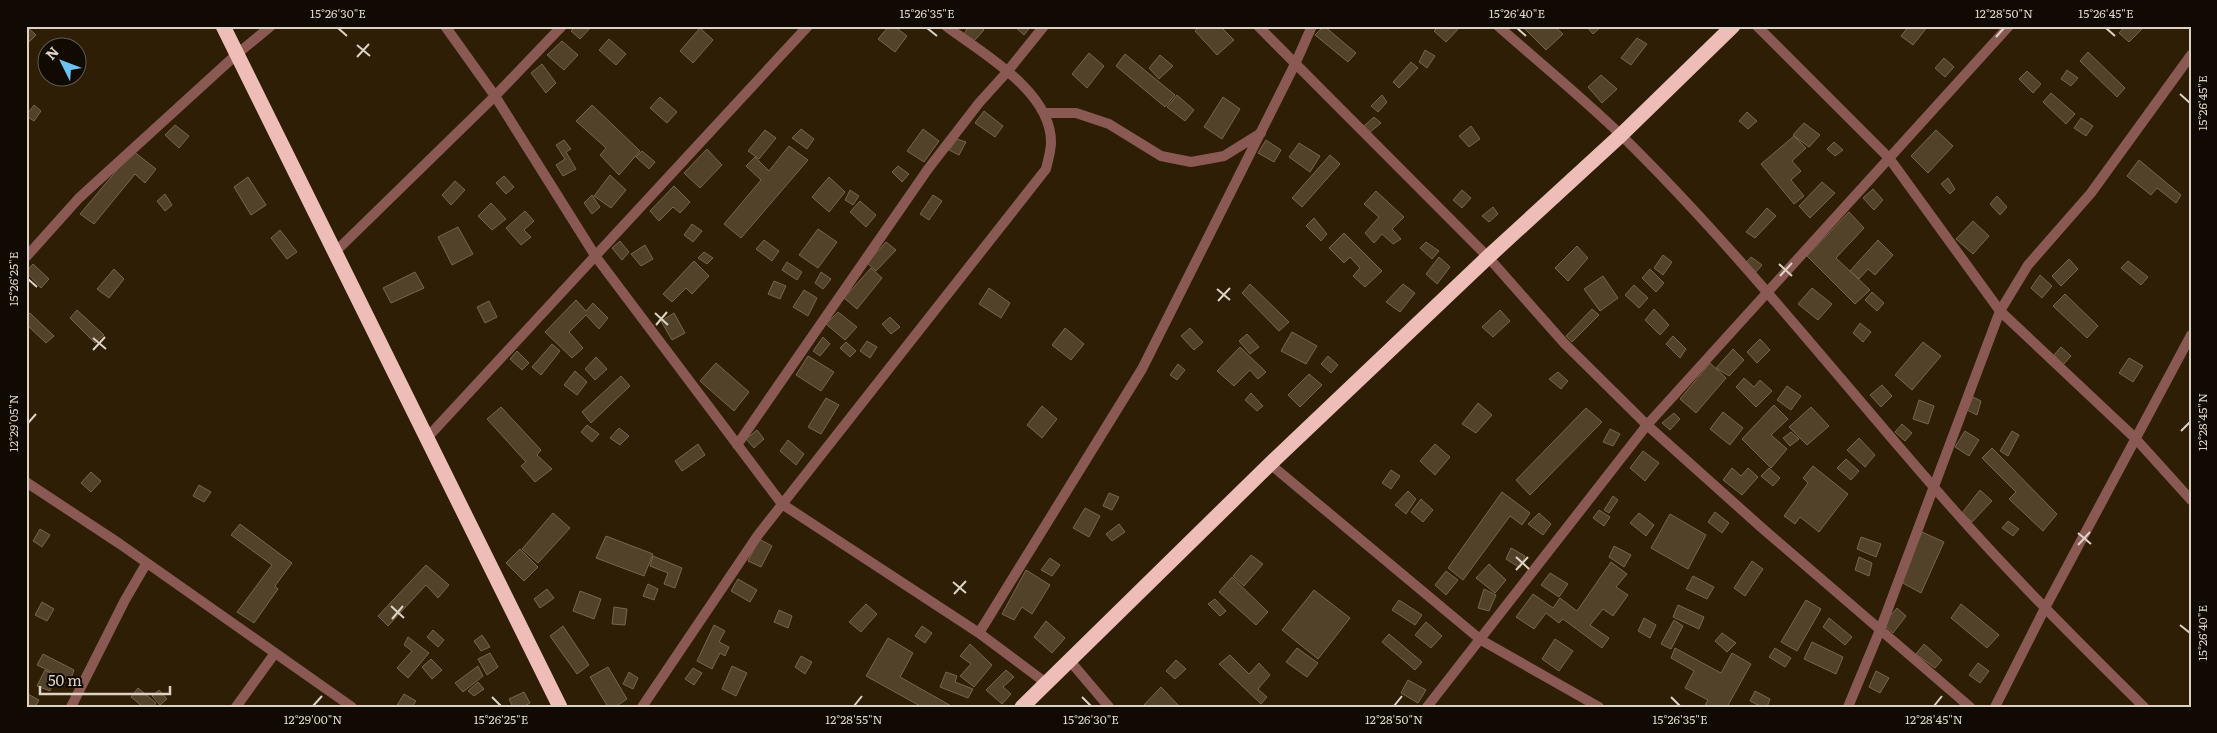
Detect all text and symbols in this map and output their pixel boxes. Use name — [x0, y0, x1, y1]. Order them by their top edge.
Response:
text: 15°26'30"E — [310, 4, 366, 22]
text: 15°26'35"E — [899, 4, 955, 22]
text: 15°26'40"E — [1489, 4, 1545, 22]
text: 12°28'50"N — [1975, 4, 2033, 22]
text: 15°26'45"E — [2078, 4, 2134, 22]
north arrow — [38, 38, 88, 88]
text: N — [40, 41, 63, 64]
text: 15°26'45"E — [2193, 75, 2211, 131]
text: 15°26'25"E — [4, 251, 22, 306]
text: 12°28'45"N — [2193, 393, 2211, 451]
text: 12°29'05"N — [4, 394, 22, 452]
text: 15°26'40"E — [2193, 605, 2211, 661]
scale bar — [40, 663, 170, 695]
text: 50 m — [48, 668, 82, 691]
text: 12°29'00"N — [284, 710, 342, 728]
text: 15°26'25"E — [474, 710, 529, 728]
text: 12°28'55"N — [825, 710, 883, 728]
text: 15°26'30"E — [1063, 710, 1119, 728]
text: 12°28'50"N — [1365, 710, 1423, 728]
text: 15°26'35"E — [1652, 710, 1708, 728]
text: 12°28'45"N — [1905, 710, 1963, 728]

